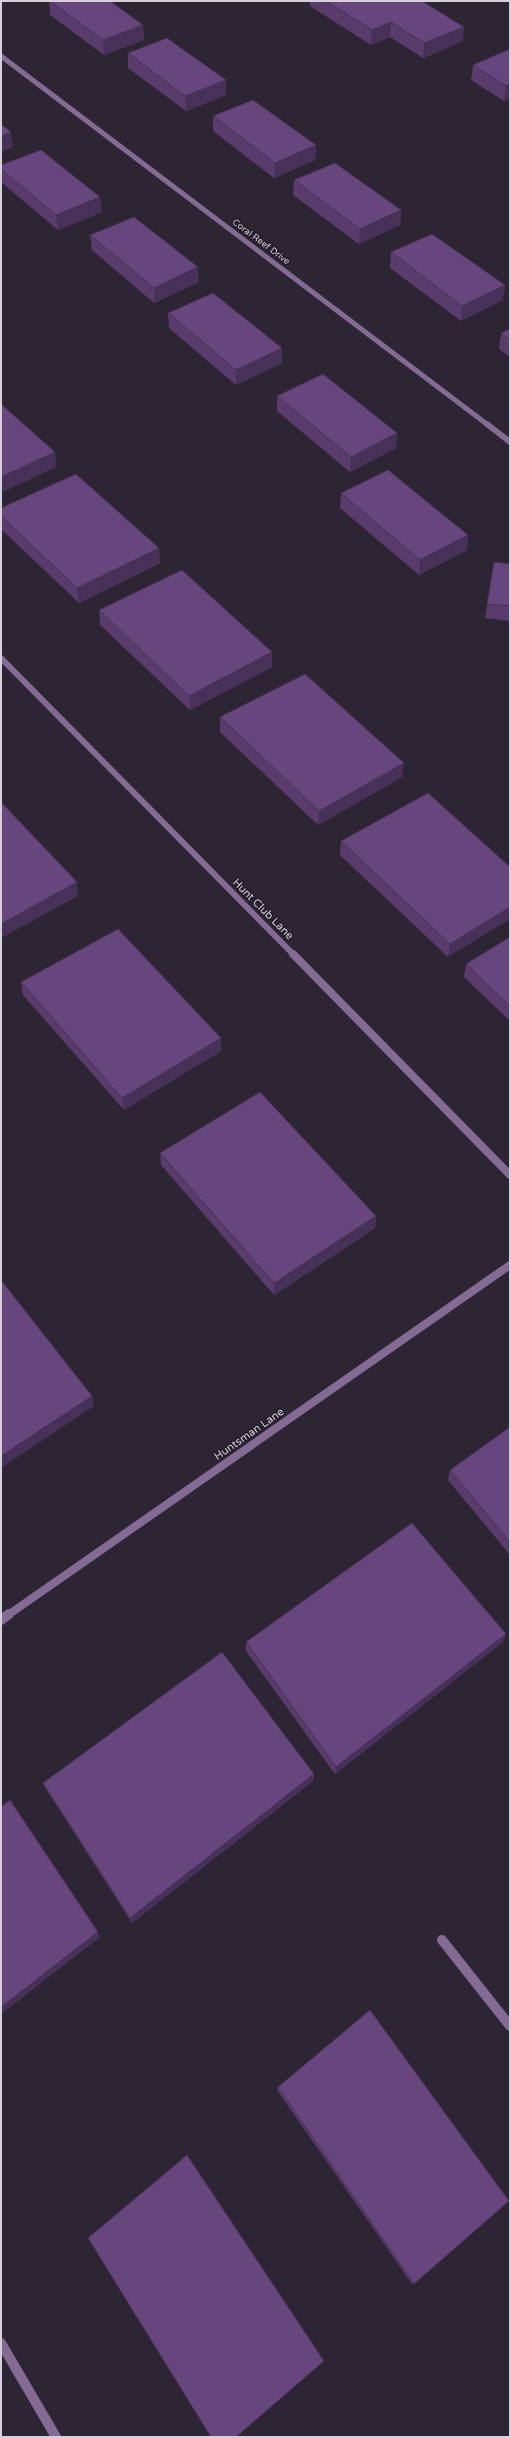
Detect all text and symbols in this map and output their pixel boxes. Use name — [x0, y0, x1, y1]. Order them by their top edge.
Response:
street label: Coral Reef Drive — [230, 217, 292, 267]
street label: Hunt Club Lane — [230, 876, 296, 942]
street label: Huntsman Lane — [212, 1405, 286, 1463]

